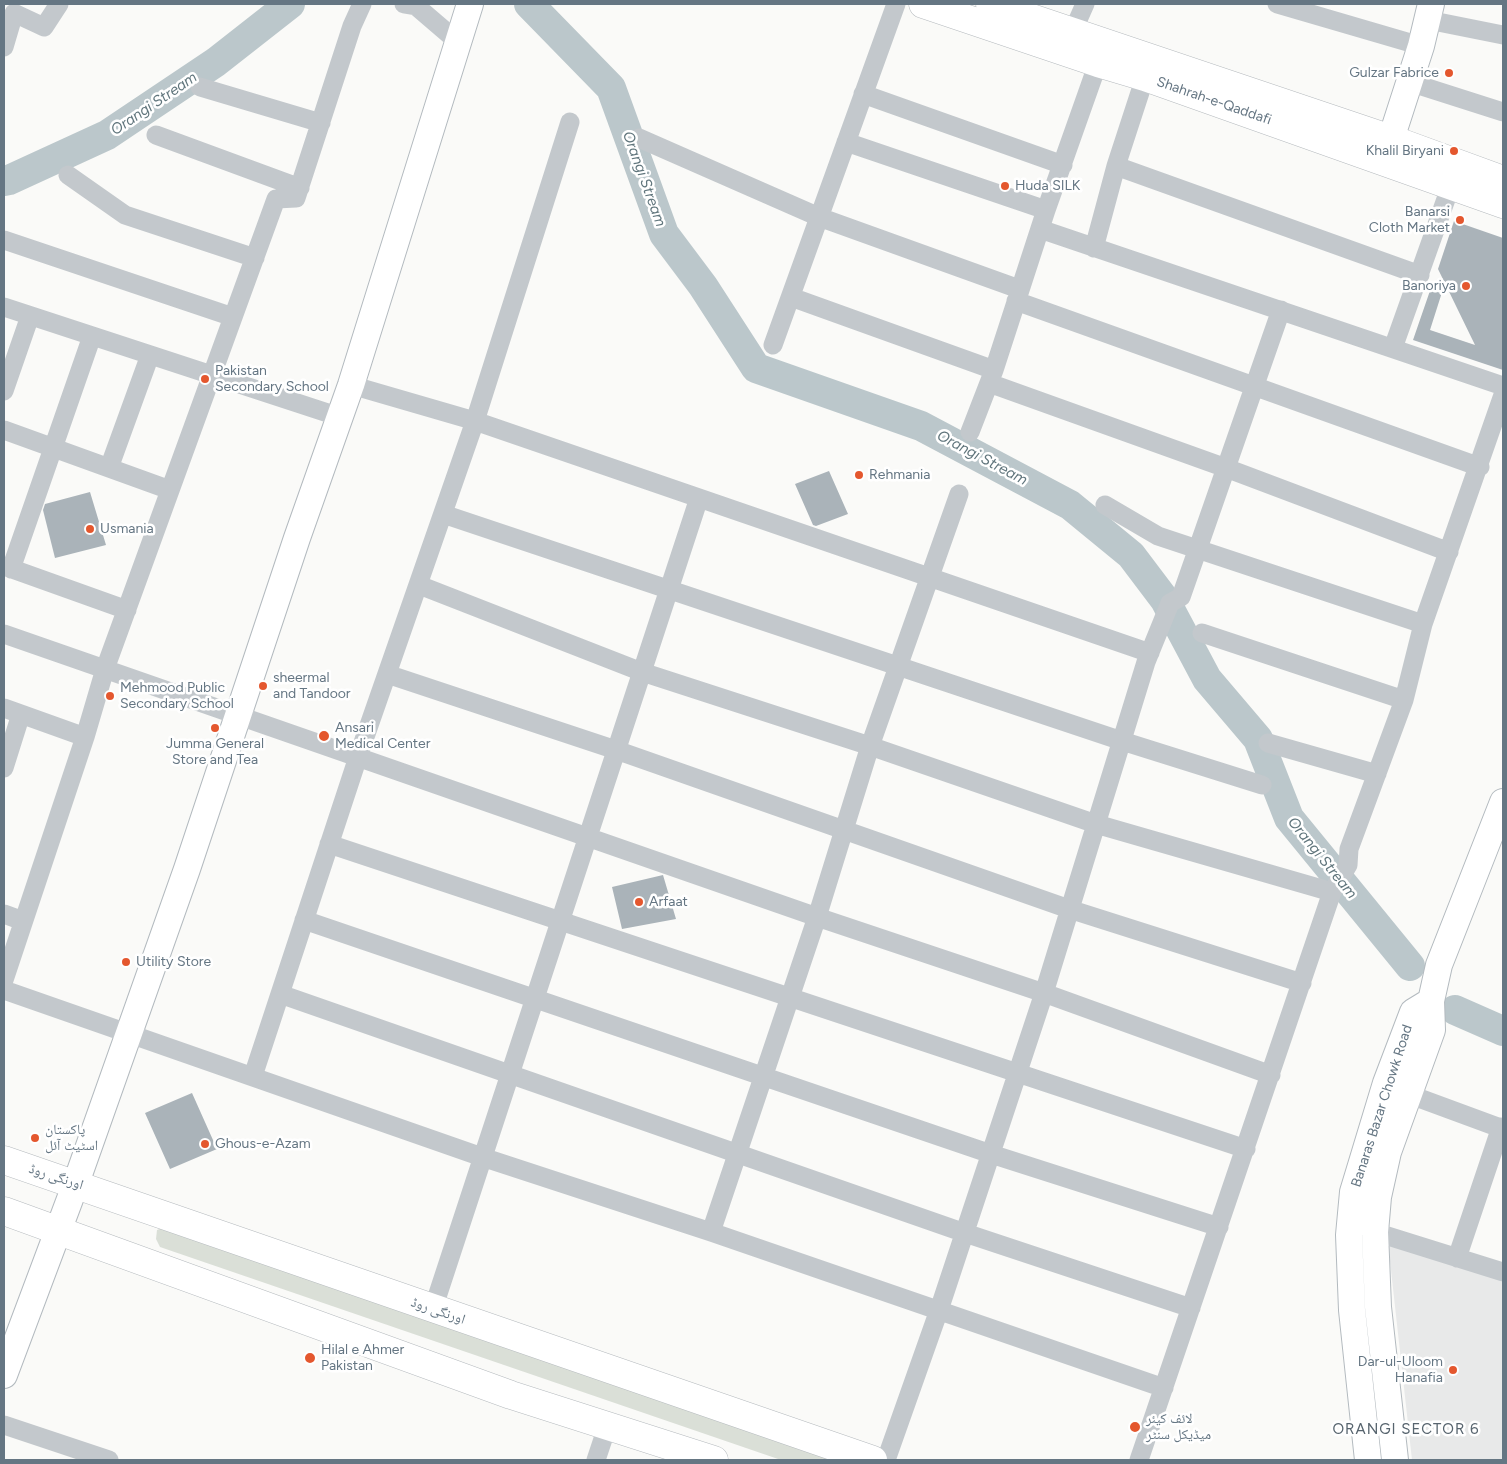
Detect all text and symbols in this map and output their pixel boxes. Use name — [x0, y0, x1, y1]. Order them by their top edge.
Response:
place label: Gulzar Fabrice — [1349, 65, 1439, 81]
marker: Gulzar Fabrice — [1443, 67, 1455, 79]
water label: Orangi Stream — [108, 69, 200, 139]
street label: Shahrah-e-Qaddafi — [1154, 73, 1274, 129]
water label: Orangi Stream — [618, 129, 670, 229]
place label: Khalil Biryani — [1366, 143, 1444, 159]
marker: Khalil Biryani — [1448, 145, 1460, 157]
place label: Huda SILK — [1015, 178, 1080, 194]
marker: Huda SILK — [999, 180, 1011, 192]
place label: Banarsi Cloth Market — [1369, 204, 1450, 236]
marker: Banarsi Cloth Market — [1454, 214, 1466, 226]
place label: Banoriya — [1402, 278, 1456, 294]
marker: Banoriya — [1460, 280, 1472, 292]
place label: Pakistan Secondary School — [215, 363, 329, 396]
marker: Pakistan Secondary School — [199, 373, 211, 385]
water label: Orangi Stream — [934, 427, 1030, 489]
place label: Rehmania — [869, 467, 930, 483]
marker: Rehmania — [853, 469, 865, 481]
place label: Usmania — [100, 521, 154, 537]
marker: Usmania — [84, 523, 96, 535]
place label: sheermal and Tandoor — [273, 670, 351, 702]
place label: Mehmood Public Secondary School — [120, 680, 234, 712]
marker: sheermal and Tandoor — [257, 680, 269, 692]
marker: Mehmood Public Secondary School — [104, 690, 116, 702]
place label: Ansari Medical Center — [335, 720, 430, 752]
marker: Jumma General Store and Tea — [209, 722, 221, 734]
marker: Ansari Medical Center — [317, 729, 331, 743]
place label: Jumma General Store and Tea — [166, 736, 264, 769]
water label: Orangi Stream — [1284, 814, 1360, 902]
place label: Arfaat — [649, 894, 688, 910]
marker: Arfaat — [633, 896, 645, 908]
place label: Utility Store — [136, 954, 211, 970]
marker: Utility Store — [120, 956, 132, 968]
street label: Banaras Bazar Chowk Road — [1348, 1023, 1416, 1189]
place label: پاکستان اسٹیٹ آئل — [45, 1122, 98, 1154]
marker: پاکستان اسٹیٹ آئل — [29, 1132, 41, 1144]
place label: Ghous-e-Azam — [215, 1136, 311, 1152]
marker: Ghous-e-Azam — [199, 1138, 211, 1150]
street label: اورنگی روڈ — [27, 1160, 85, 1194]
street label: اورنگی روڈ — [409, 1294, 467, 1328]
place label: Hilal e Ahmer Pakistan — [321, 1342, 404, 1374]
marker: Hilal e Ahmer Pakistan — [303, 1351, 317, 1365]
place label: Dar-ul-Uloom Hanafia — [1358, 1354, 1443, 1386]
marker: Dar-ul-Uloom Hanafia — [1447, 1364, 1459, 1376]
place label: لائف کیئر میڈیکل سنٹر — [1146, 1411, 1211, 1444]
marker: لائف کیئر میڈیکل سنٹر — [1128, 1420, 1142, 1434]
district label: ORANGI SECTOR 6 — [1331, 1421, 1481, 1439]

